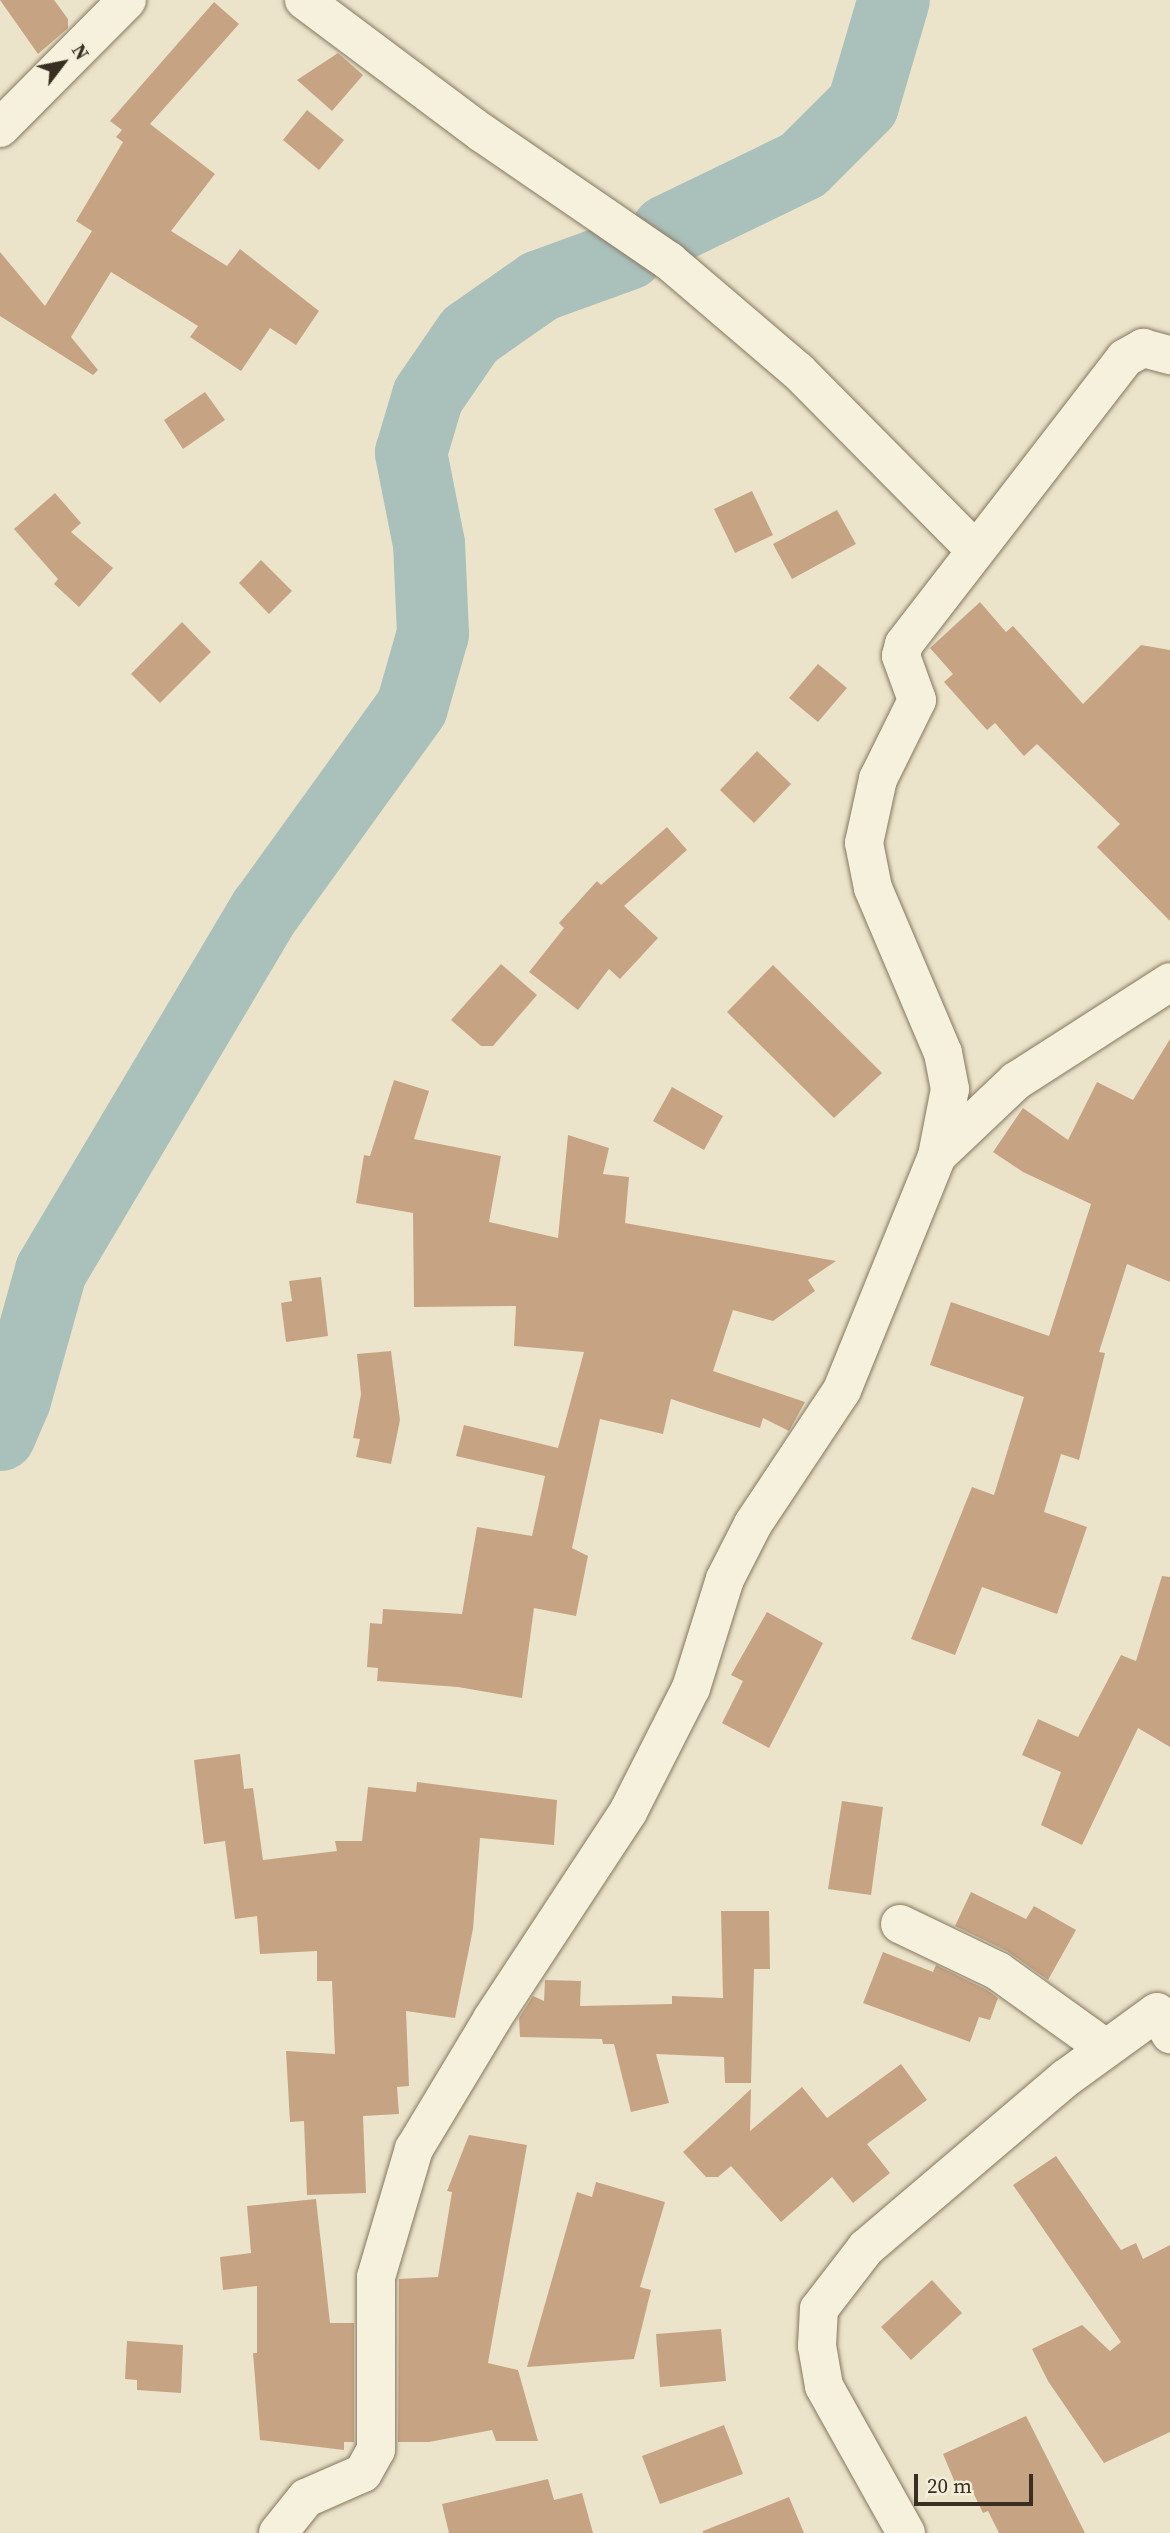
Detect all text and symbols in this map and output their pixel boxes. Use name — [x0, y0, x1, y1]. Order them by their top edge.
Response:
north arrow — [28, 28, 98, 98]
text: N — [66, 39, 96, 65]
scale bar — [918, 2460, 1037, 2504]
text: 20 m — [927, 2471, 972, 2500]

